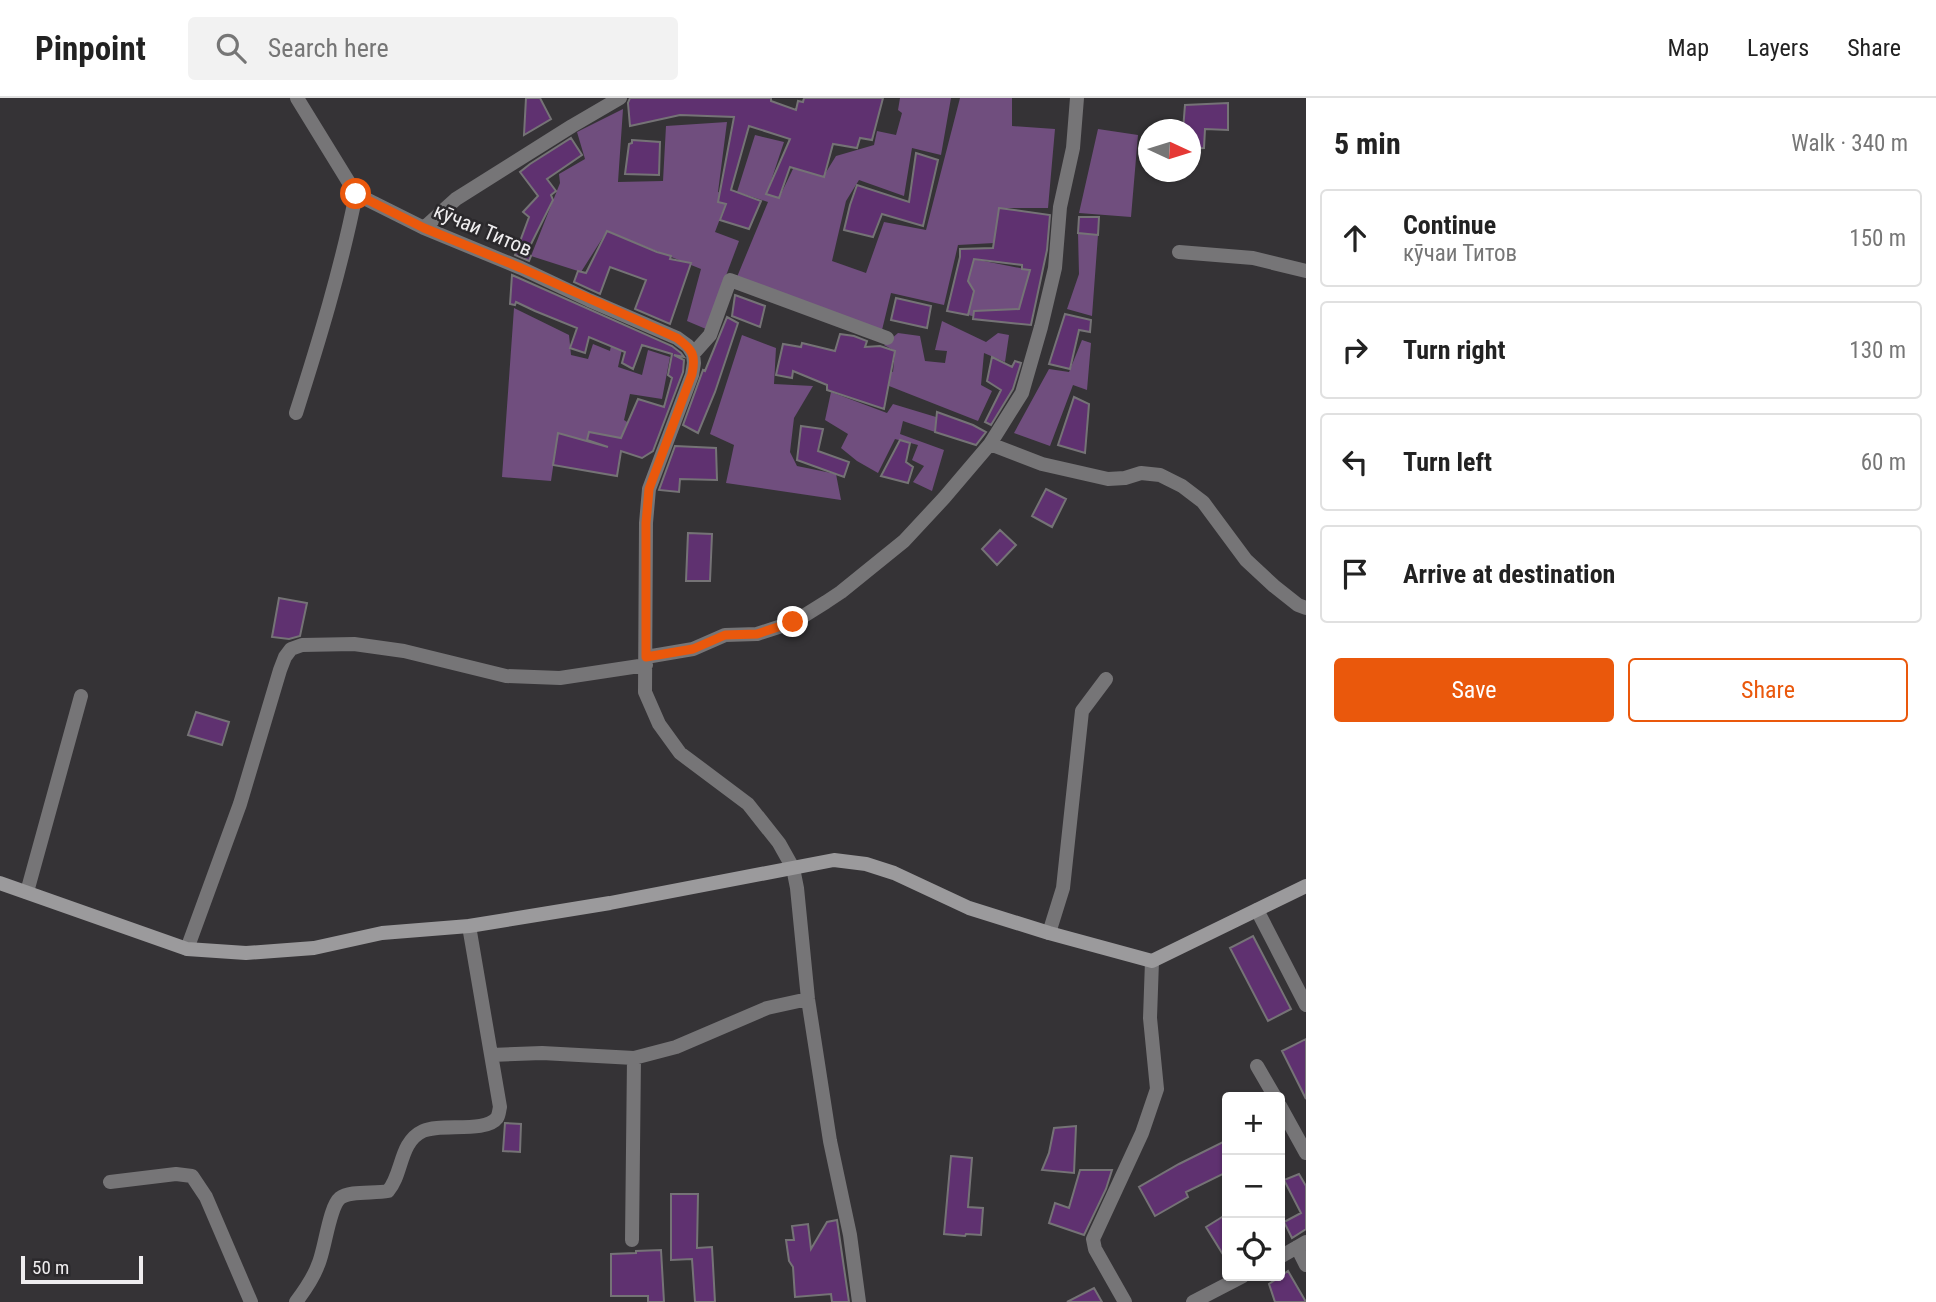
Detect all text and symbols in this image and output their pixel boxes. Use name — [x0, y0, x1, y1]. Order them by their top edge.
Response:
search box — [188, 17, 678, 80]
text: Pinpoint — [35, 29, 146, 68]
icon: search — [212, 29, 250, 67]
text: Search here — [268, 33, 389, 63]
text: Map — [1668, 34, 1709, 62]
text: Layers — [1747, 34, 1809, 62]
text: Share — [1847, 34, 1901, 62]
north arrow — [1138, 119, 1201, 182]
text: 5 min — [1334, 126, 1401, 161]
text: Walk · 340 m — [1791, 130, 1908, 157]
route start — [340, 178, 371, 209]
street label: кӯчаи Титов — [430, 199, 536, 261]
text: Continue — [1403, 210, 1496, 240]
icon: ahead — [1336, 219, 1374, 257]
text: 150 m — [1849, 225, 1906, 252]
text: кӯчаи Титов — [1403, 240, 1517, 267]
icon: right — [1336, 331, 1374, 369]
text: Turn right — [1403, 335, 1505, 365]
text: 130 m — [1849, 337, 1906, 364]
icon: left — [1336, 443, 1374, 481]
text: Turn left — [1403, 447, 1492, 477]
text: 60 m — [1861, 449, 1906, 476]
icon: arrive — [1336, 555, 1374, 593]
text: Arrive at destination — [1403, 559, 1615, 589]
route end — [777, 606, 808, 637]
button: Save — [1334, 658, 1614, 722]
button: Share — [1628, 658, 1908, 722]
map controls — [1222, 1092, 1285, 1281]
button: + — [1222, 1092, 1285, 1155]
button: − — [1222, 1155, 1285, 1218]
button: locate — [1222, 1218, 1285, 1281]
scale bar — [21, 1253, 144, 1285]
text: 50 m — [32, 1256, 69, 1279]

